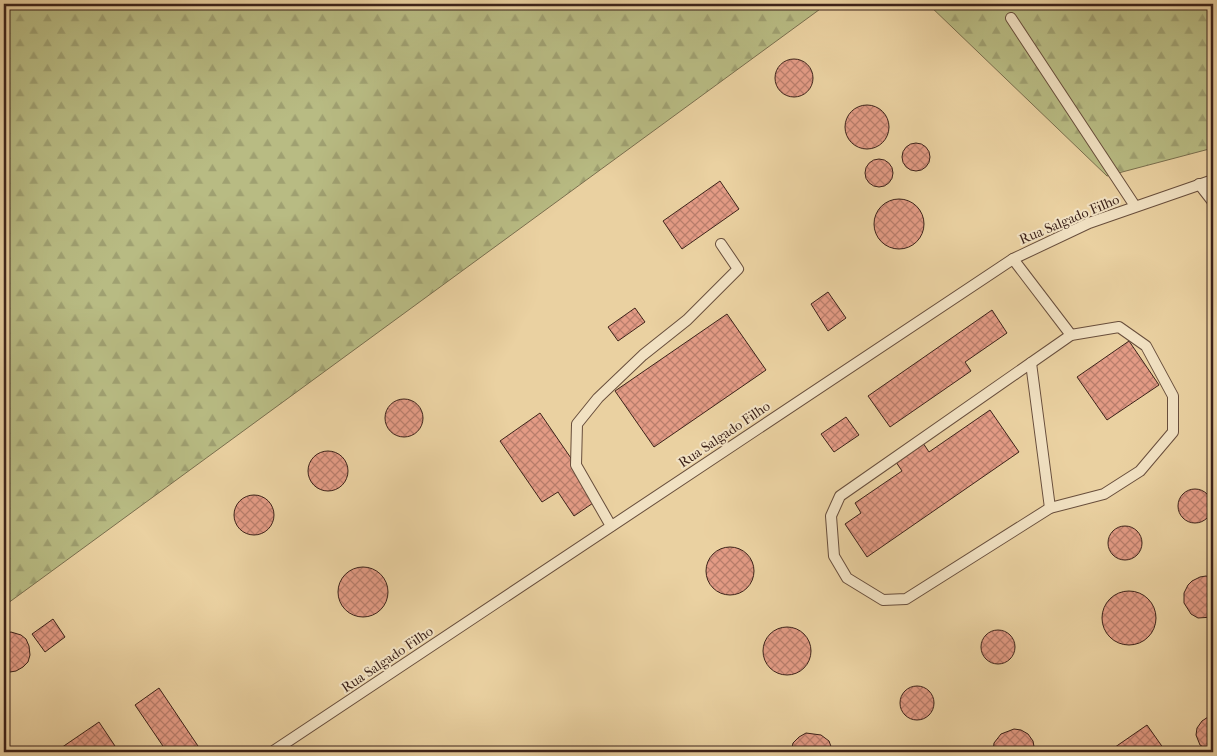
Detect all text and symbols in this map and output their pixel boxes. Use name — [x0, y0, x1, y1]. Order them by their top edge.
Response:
street label: Rua Salgado Filho — [1017, 191, 1122, 248]
street label: Rua Salgado Filho — [675, 397, 773, 471]
street label: Rua Salgado Filho — [338, 622, 436, 696]

